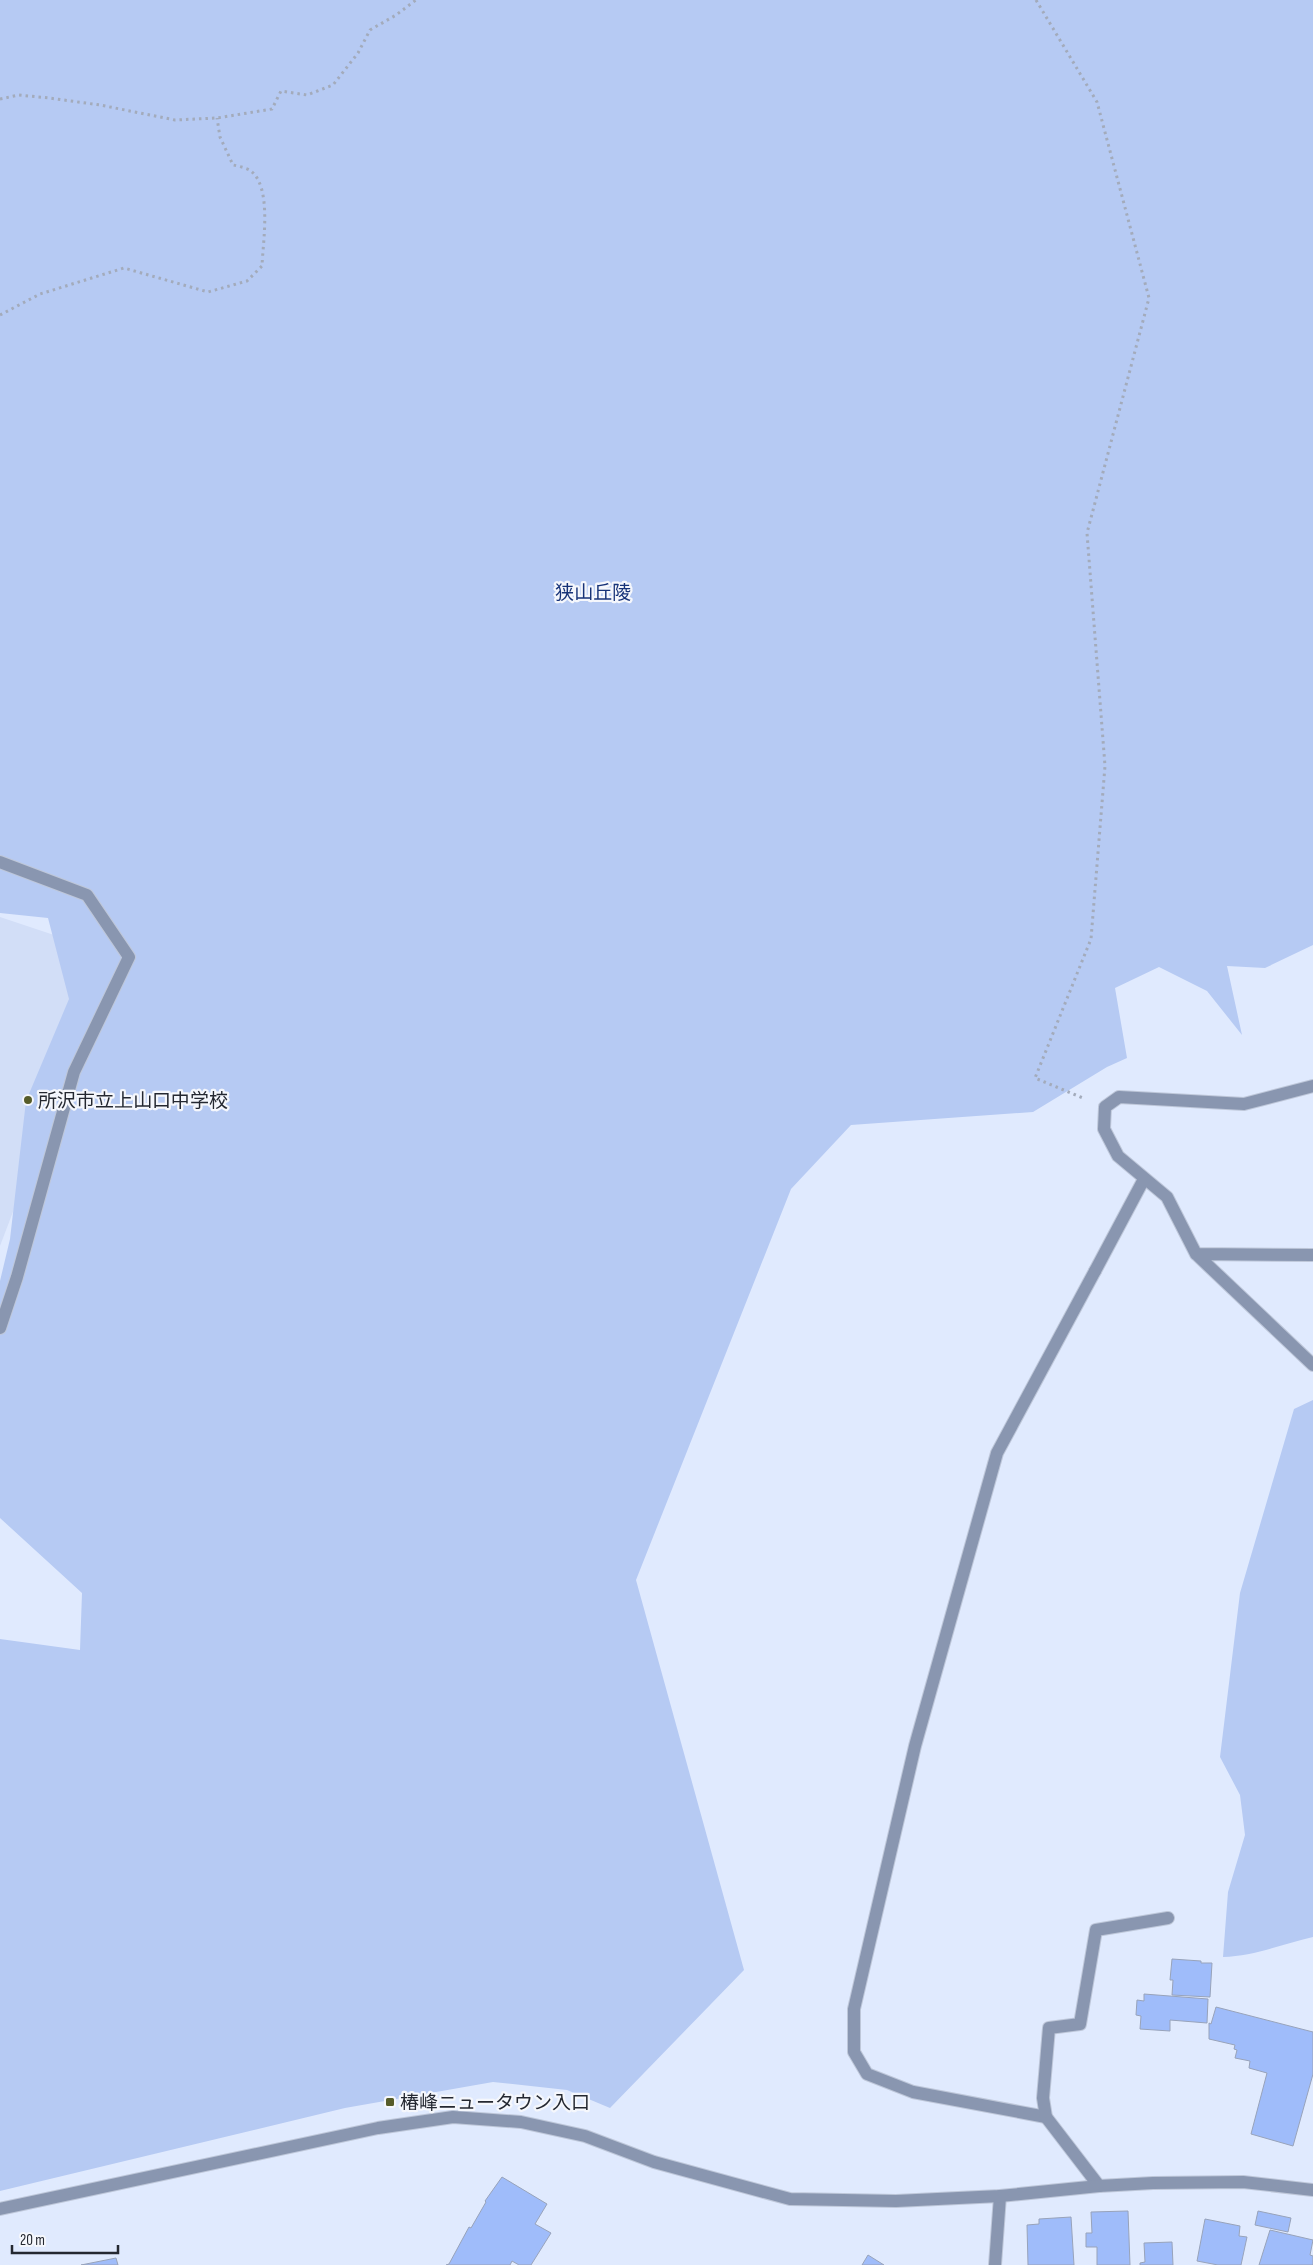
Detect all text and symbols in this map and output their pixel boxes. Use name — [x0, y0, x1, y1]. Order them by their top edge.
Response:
park label: 狭山丘陵 — [555, 582, 631, 605]
place label: 所沢市立上山口中学校 — [38, 1090, 228, 1113]
marker: 所沢市立上山口中学校 — [22, 1094, 34, 1106]
place label: 椿峰ニュータウン入口 — [400, 2092, 590, 2115]
marker: 椿峰ニュータウン入口 — [384, 2096, 396, 2108]
scale bar — [12, 2222, 119, 2254]
text: 20 m — [20, 2231, 45, 2250]

